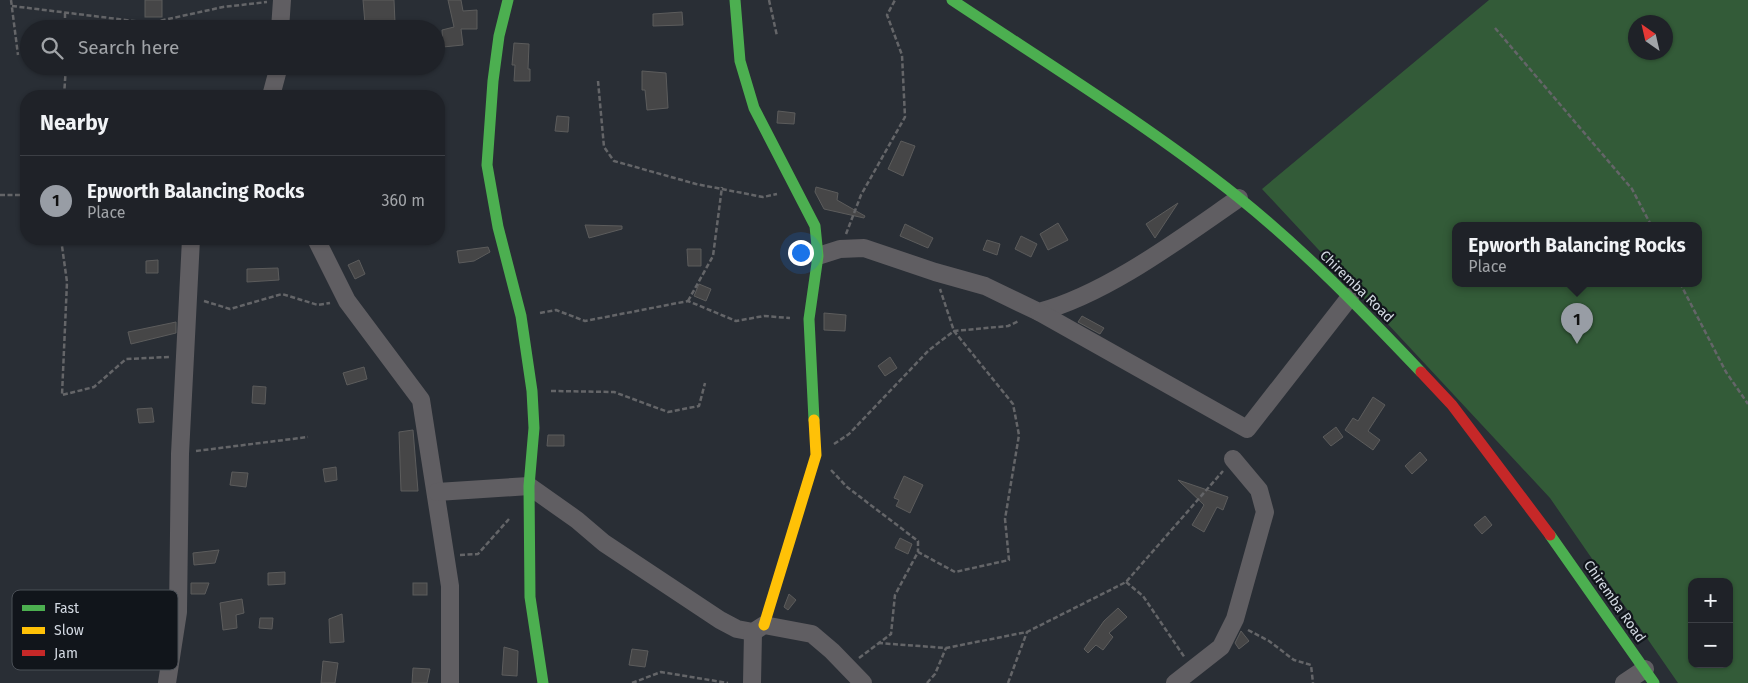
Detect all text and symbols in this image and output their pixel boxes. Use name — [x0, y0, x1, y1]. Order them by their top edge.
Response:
north arrow — [1628, 15, 1673, 60]
search box — [20, 20, 445, 75]
icon: search — [38, 34, 66, 62]
text: Search here — [78, 36, 179, 59]
text: Nearby — [40, 110, 108, 136]
text: Epworth Balancing Rocks — [87, 180, 304, 203]
text: 1 — [52, 191, 60, 210]
text: 360 m — [382, 191, 425, 210]
text: Place — [87, 203, 126, 222]
popup — [1452, 222, 1702, 287]
text: Epworth Balancing Rocks — [1468, 234, 1686, 257]
your location — [788, 240, 814, 266]
street label: Chiremba Road — [1316, 247, 1397, 326]
text: Place — [1468, 257, 1507, 276]
pin: 1 — [1561, 303, 1593, 344]
street label: Chiremba Road — [1580, 557, 1649, 646]
map controls — [1688, 578, 1733, 668]
button: + — [1688, 578, 1733, 623]
legend — [12, 590, 178, 670]
text: Fast — [54, 600, 80, 617]
text: Slow — [54, 622, 84, 639]
button: − — [1688, 623, 1733, 668]
text: Jam — [54, 645, 78, 662]

